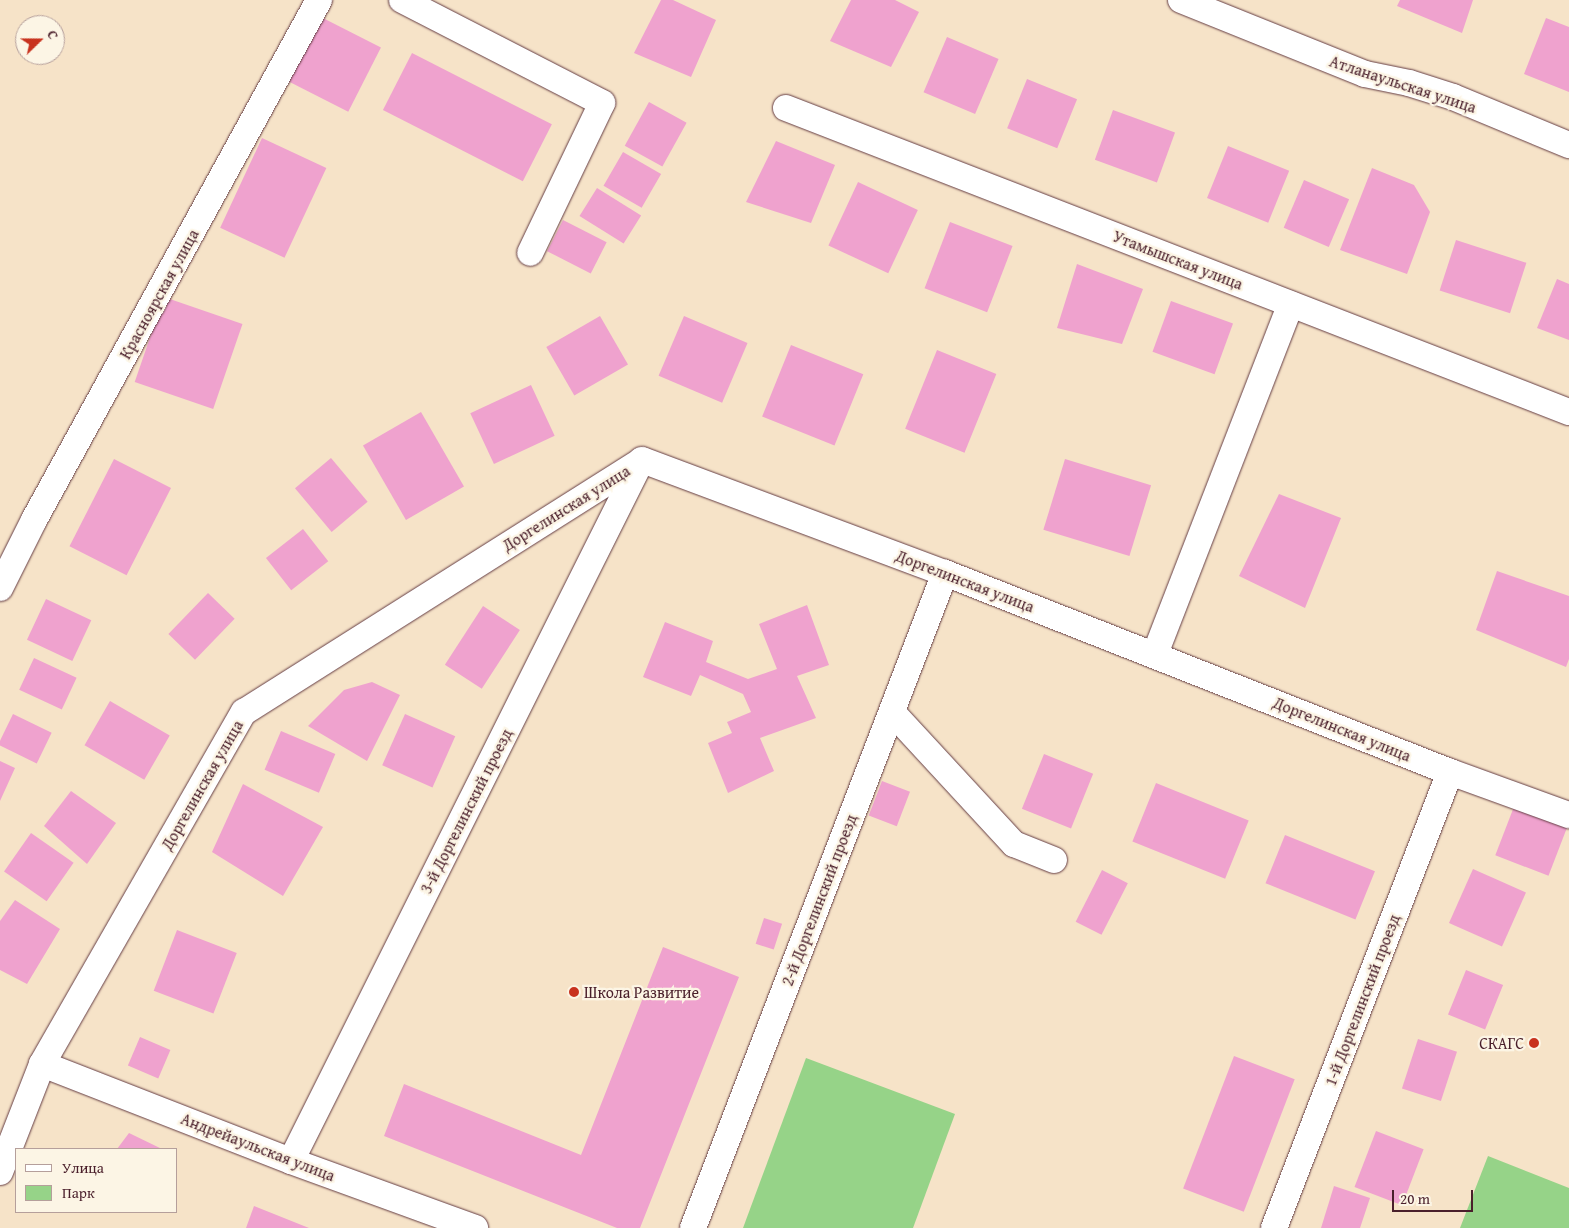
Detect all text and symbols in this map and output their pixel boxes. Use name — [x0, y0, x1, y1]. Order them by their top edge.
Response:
north arrow — [15, 15, 65, 65]
text: С — [42, 27, 64, 42]
street label: Атланаульская улица — [1327, 51, 1479, 117]
street label: Красноярская улица — [115, 226, 203, 362]
street label: Утамышская улица — [1110, 226, 1246, 294]
street label: Доргелинская улица — [499, 461, 633, 555]
street label: Доргелинская улица — [893, 546, 1037, 616]
street label: Доргелинская улица — [1270, 693, 1414, 765]
street label: Доргелинская улица — [157, 717, 247, 853]
street label: 3-й Доргелинский проезд — [416, 726, 516, 896]
street label: 2-й Доргелинский проезд — [777, 812, 861, 988]
street label: 1-й Доргелинский проезд — [1320, 912, 1404, 1088]
place label: Школа Развитие — [584, 982, 699, 1002]
marker: Школа Развитие — [568, 986, 580, 998]
place label: СКАГС — [1479, 1033, 1524, 1053]
marker: СКАГС — [1528, 1037, 1540, 1049]
street label: Андрейаульская улица — [178, 1109, 338, 1185]
legend — [15, 1148, 178, 1213]
text: Улица — [62, 1157, 104, 1178]
scale bar — [1394, 1180, 1475, 1212]
text: Парк — [62, 1182, 95, 1203]
text: 20 m — [1400, 1188, 1430, 1209]

